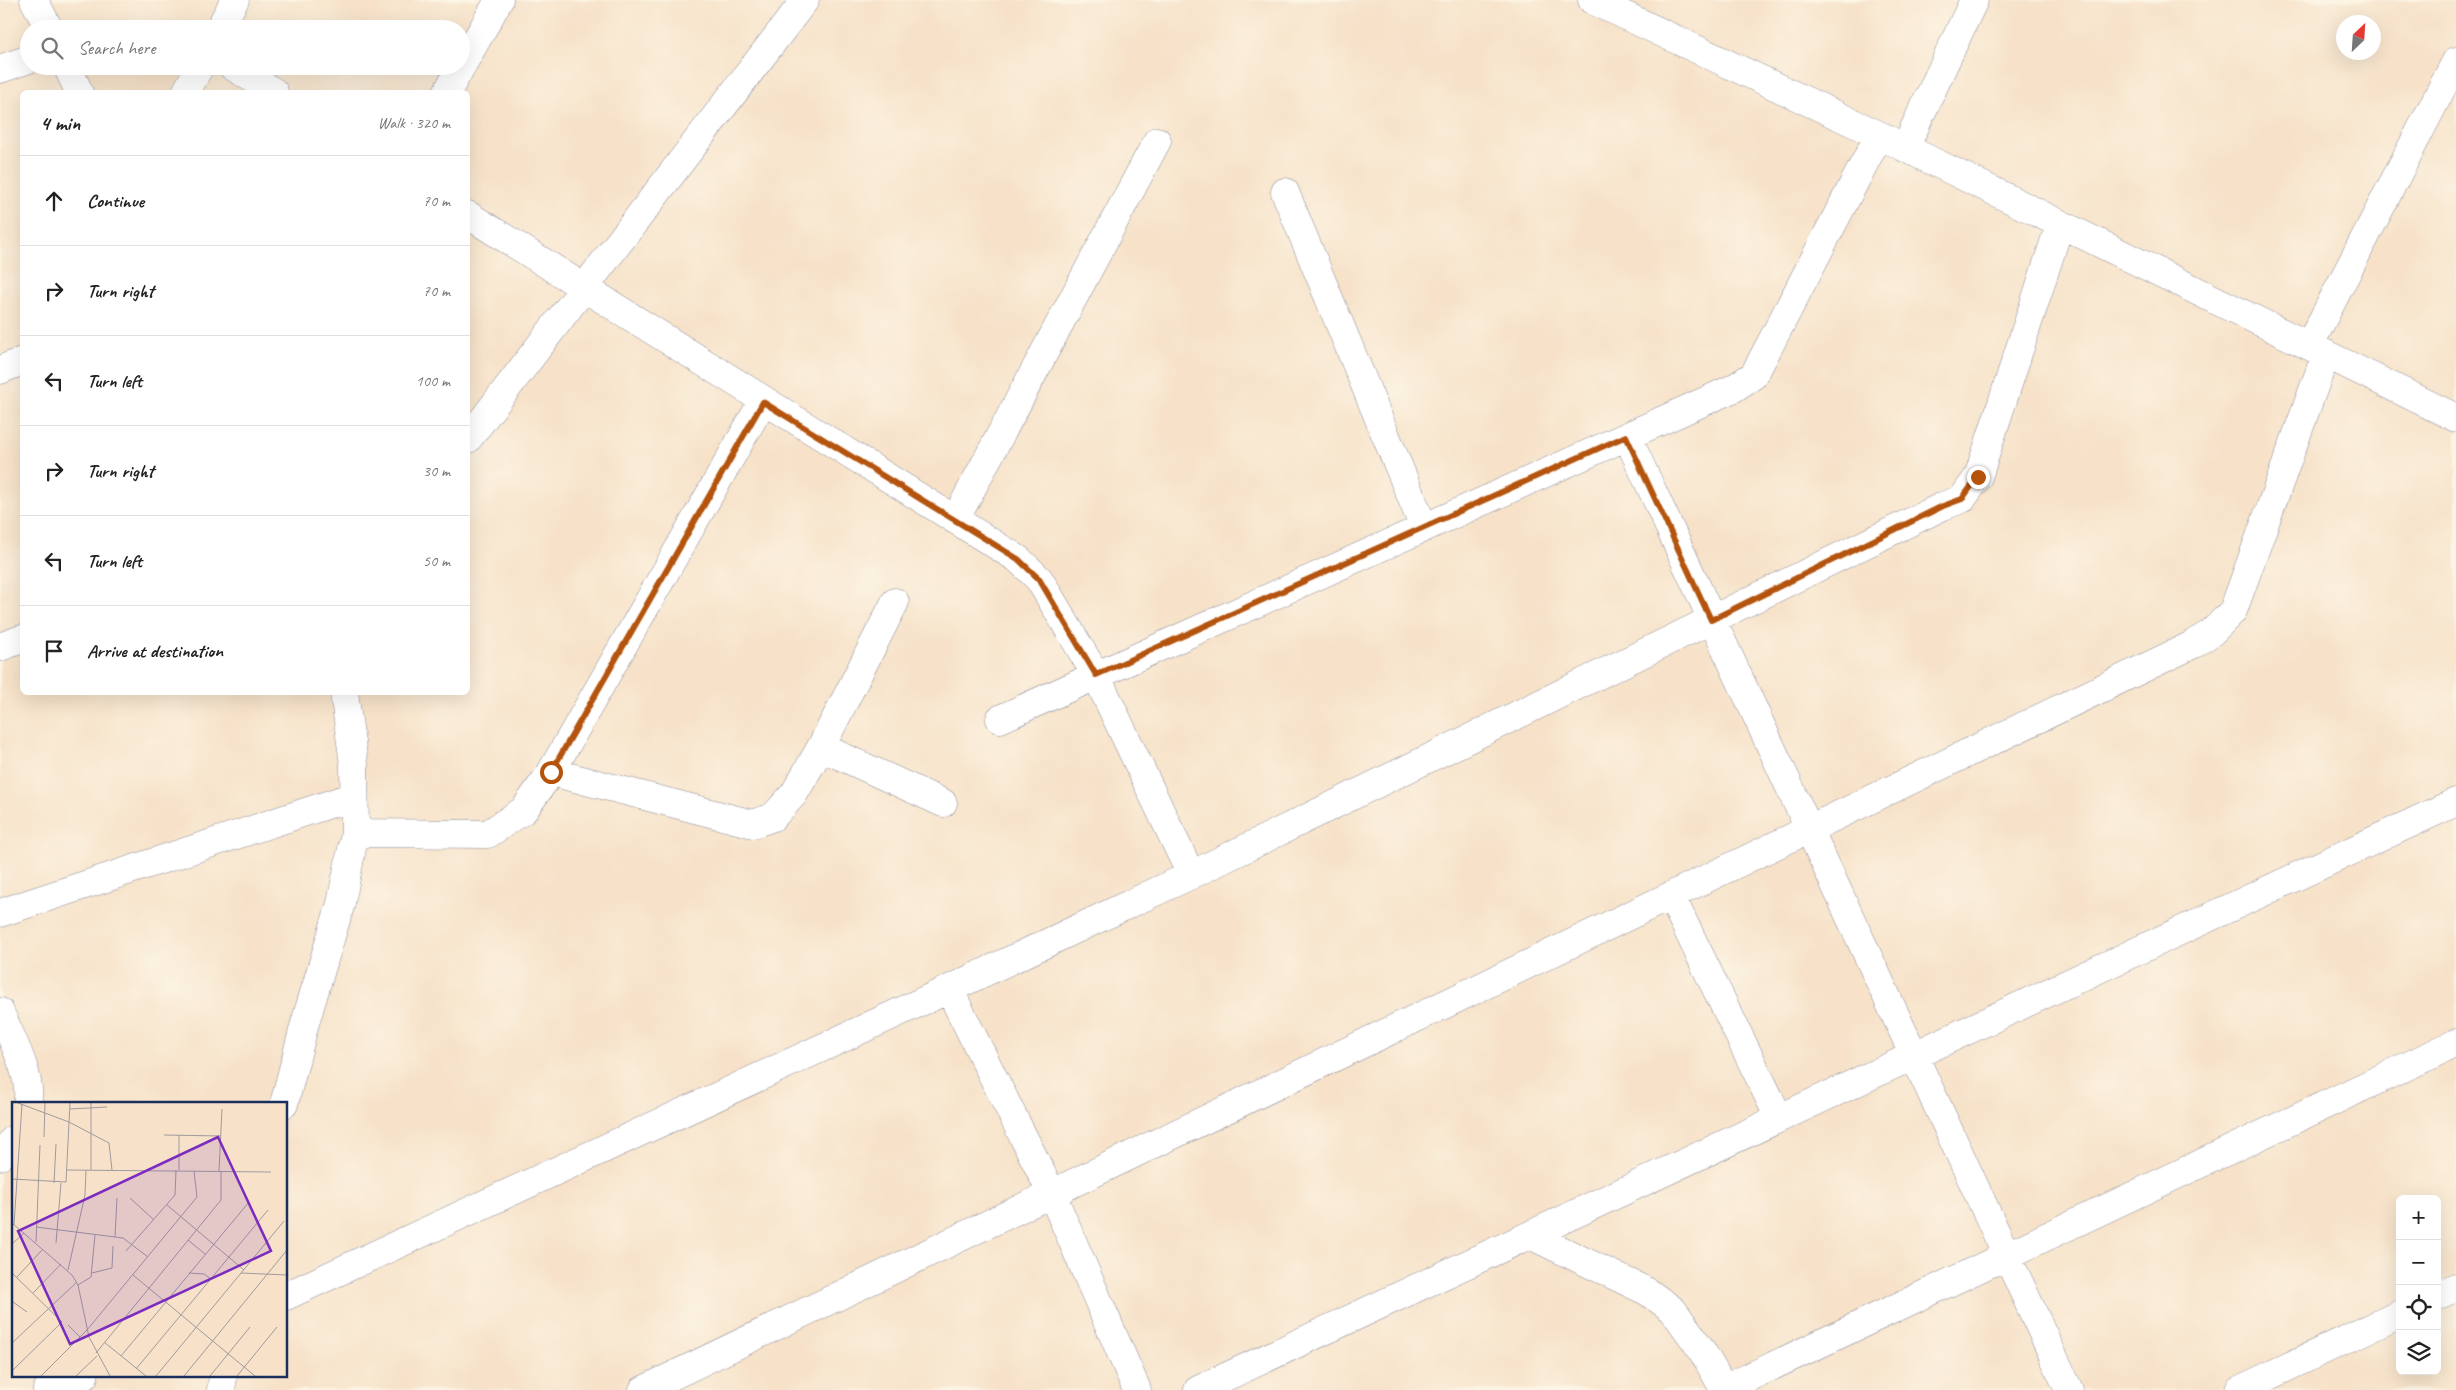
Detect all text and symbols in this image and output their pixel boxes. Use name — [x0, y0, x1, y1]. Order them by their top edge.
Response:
north arrow — [2336, 15, 2381, 60]
search box — [20, 20, 470, 75]
icon: search — [38, 34, 66, 62]
text: Search here — [78, 36, 155, 60]
text: 4 min — [40, 110, 80, 136]
text: Walk · 320 m — [378, 113, 450, 133]
icon: ahead — [40, 187, 68, 215]
text: Continue — [87, 189, 144, 213]
text: 70 m — [423, 191, 450, 211]
icon: right — [40, 277, 68, 305]
text: Turn right — [87, 279, 154, 303]
text: 70 m — [423, 281, 450, 301]
icon: left — [40, 367, 68, 395]
text: Turn left — [87, 369, 142, 393]
text: 100 m — [416, 371, 450, 391]
icon: right — [40, 457, 68, 485]
text: Turn right — [87, 459, 154, 483]
text: 30 m — [423, 461, 450, 481]
route end — [1967, 466, 1990, 489]
icon: left — [40, 547, 68, 575]
text: Turn left — [87, 549, 142, 573]
text: 50 m — [423, 551, 450, 571]
icon: arrive — [40, 637, 68, 665]
text: Arrive at destination — [87, 639, 223, 663]
route start — [540, 761, 563, 784]
inset map — [12, 1102, 288, 1378]
map controls — [2396, 1195, 2441, 1375]
button: + — [2396, 1195, 2441, 1240]
button: − — [2396, 1240, 2441, 1285]
button: locate — [2396, 1285, 2441, 1330]
button: layers — [2396, 1330, 2441, 1375]

